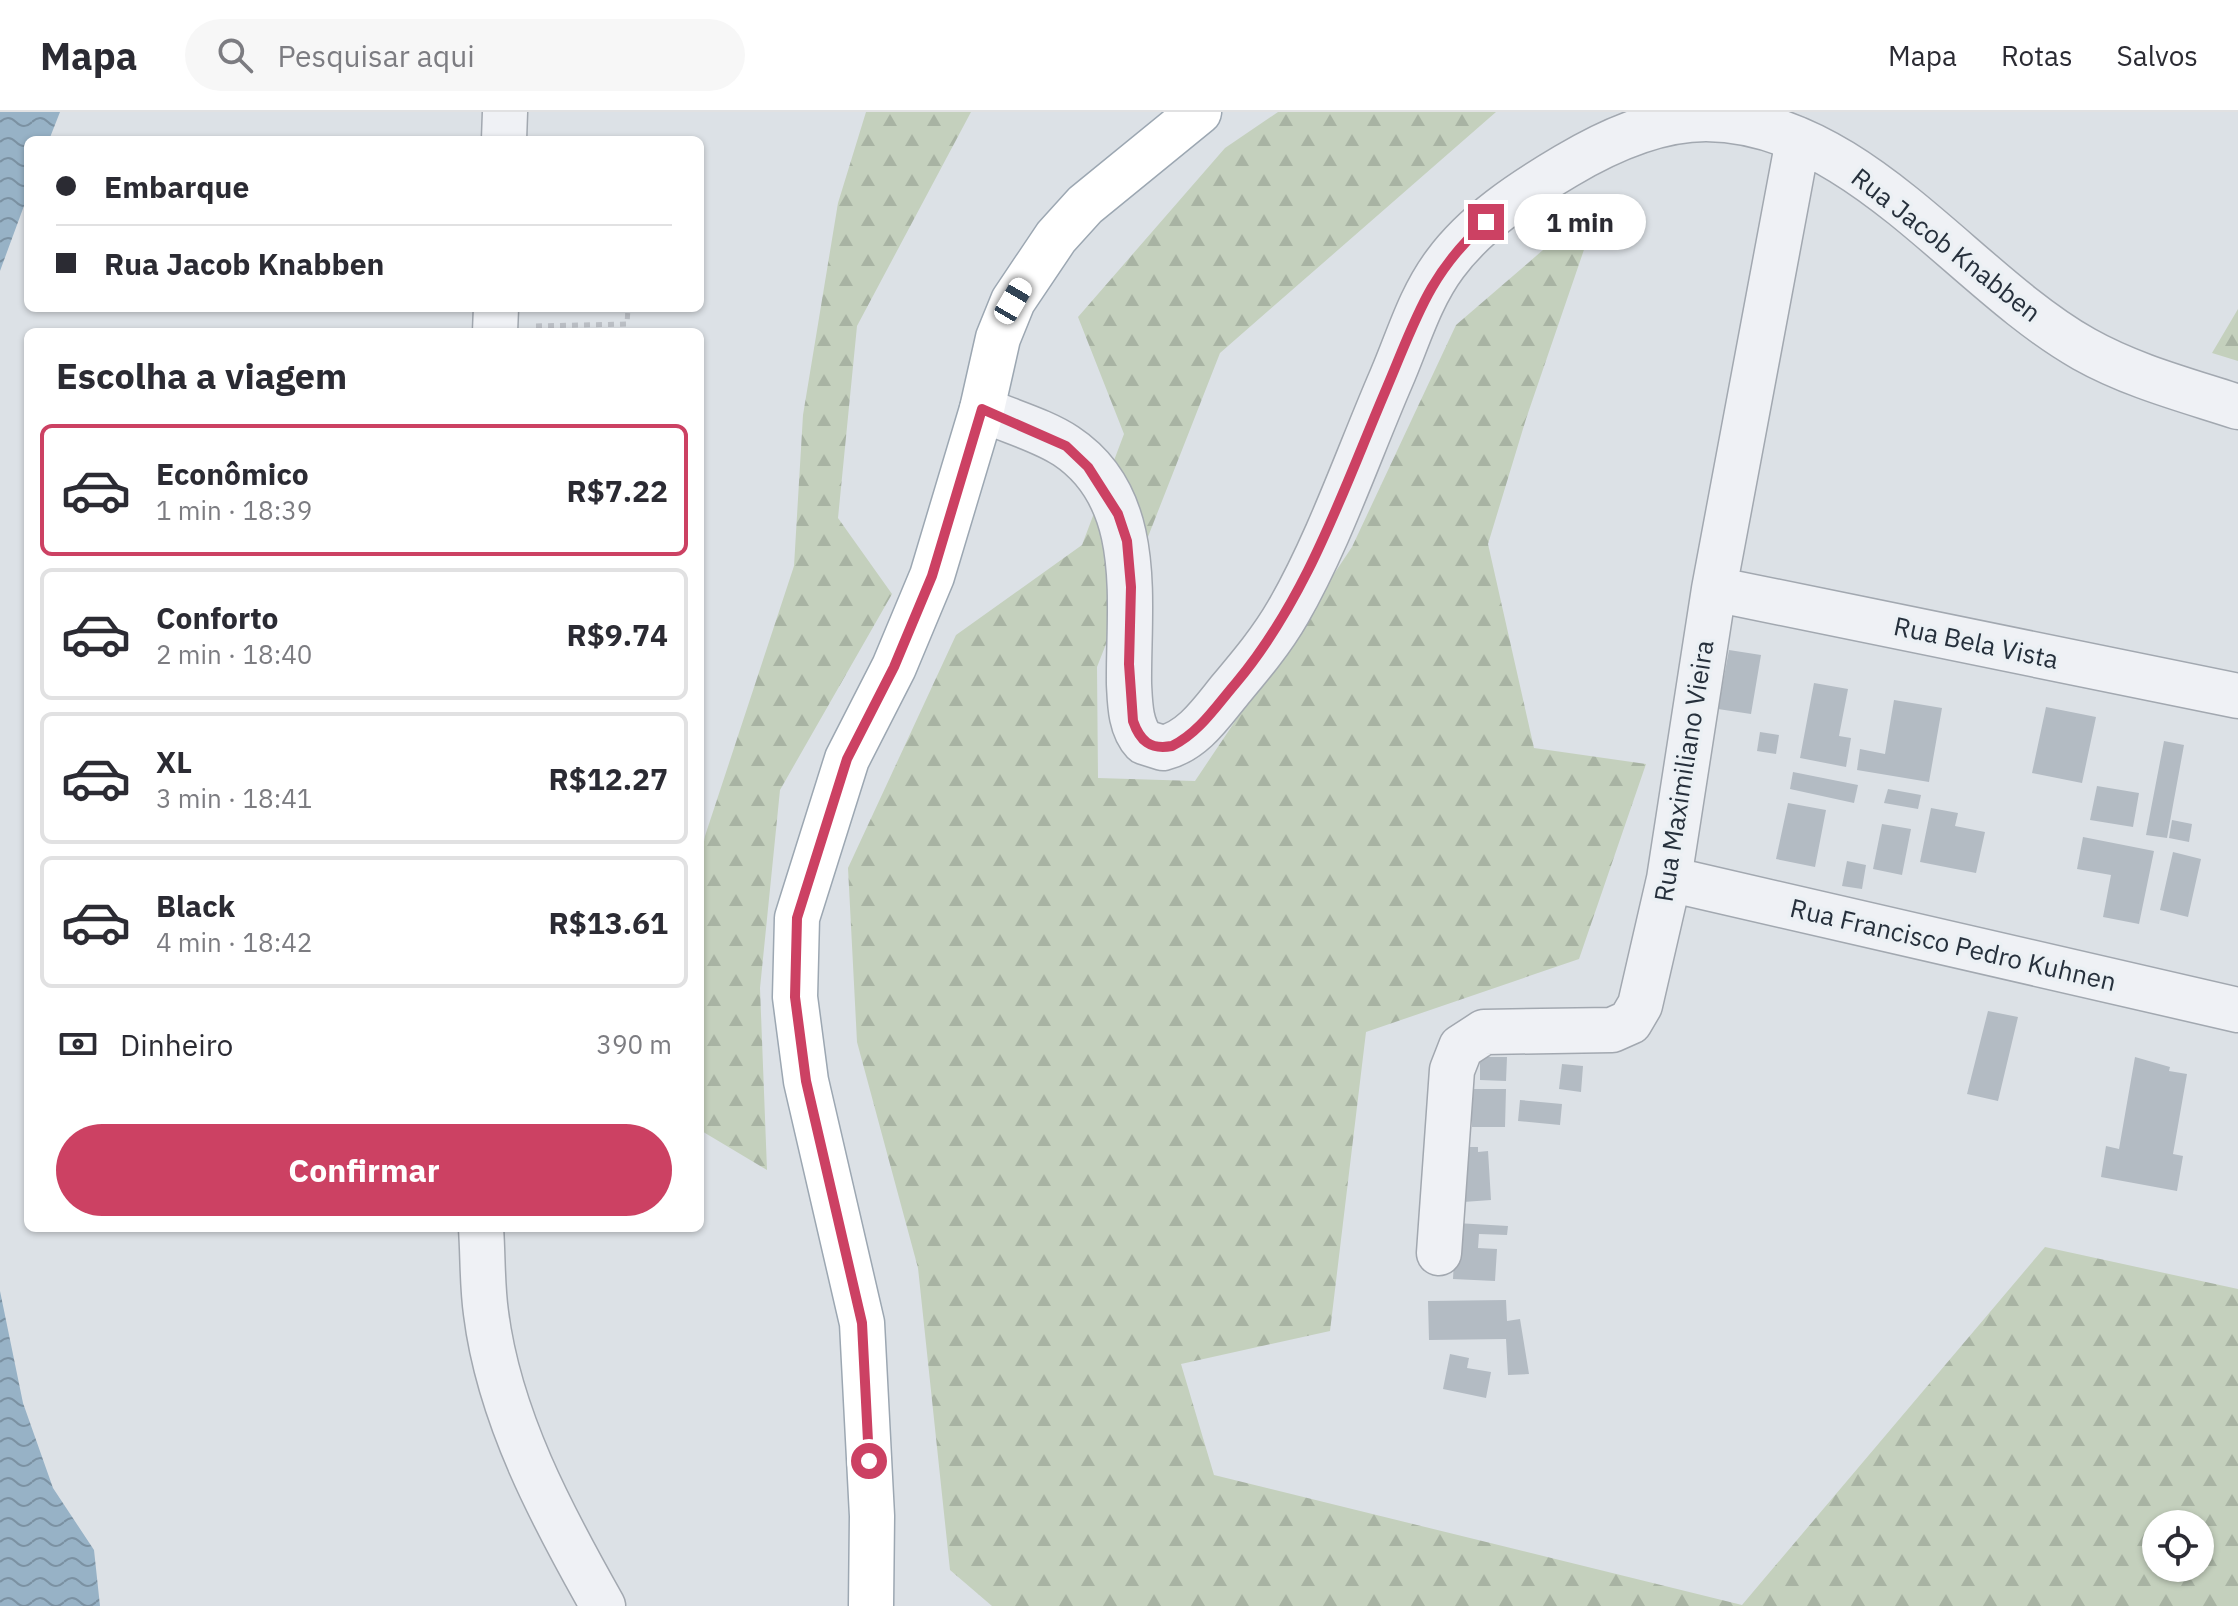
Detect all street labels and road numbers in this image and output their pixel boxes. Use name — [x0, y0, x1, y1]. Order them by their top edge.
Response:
street label: Rua Jacob Knabben — [1845, 160, 2048, 329]
street label: Rua Bela Vista — [1891, 608, 2062, 676]
street label: Rua Maximiliano Vieira — [1646, 637, 1721, 904]
street label: Rua Francisco Pedro Kuhnen — [1787, 890, 2120, 998]

